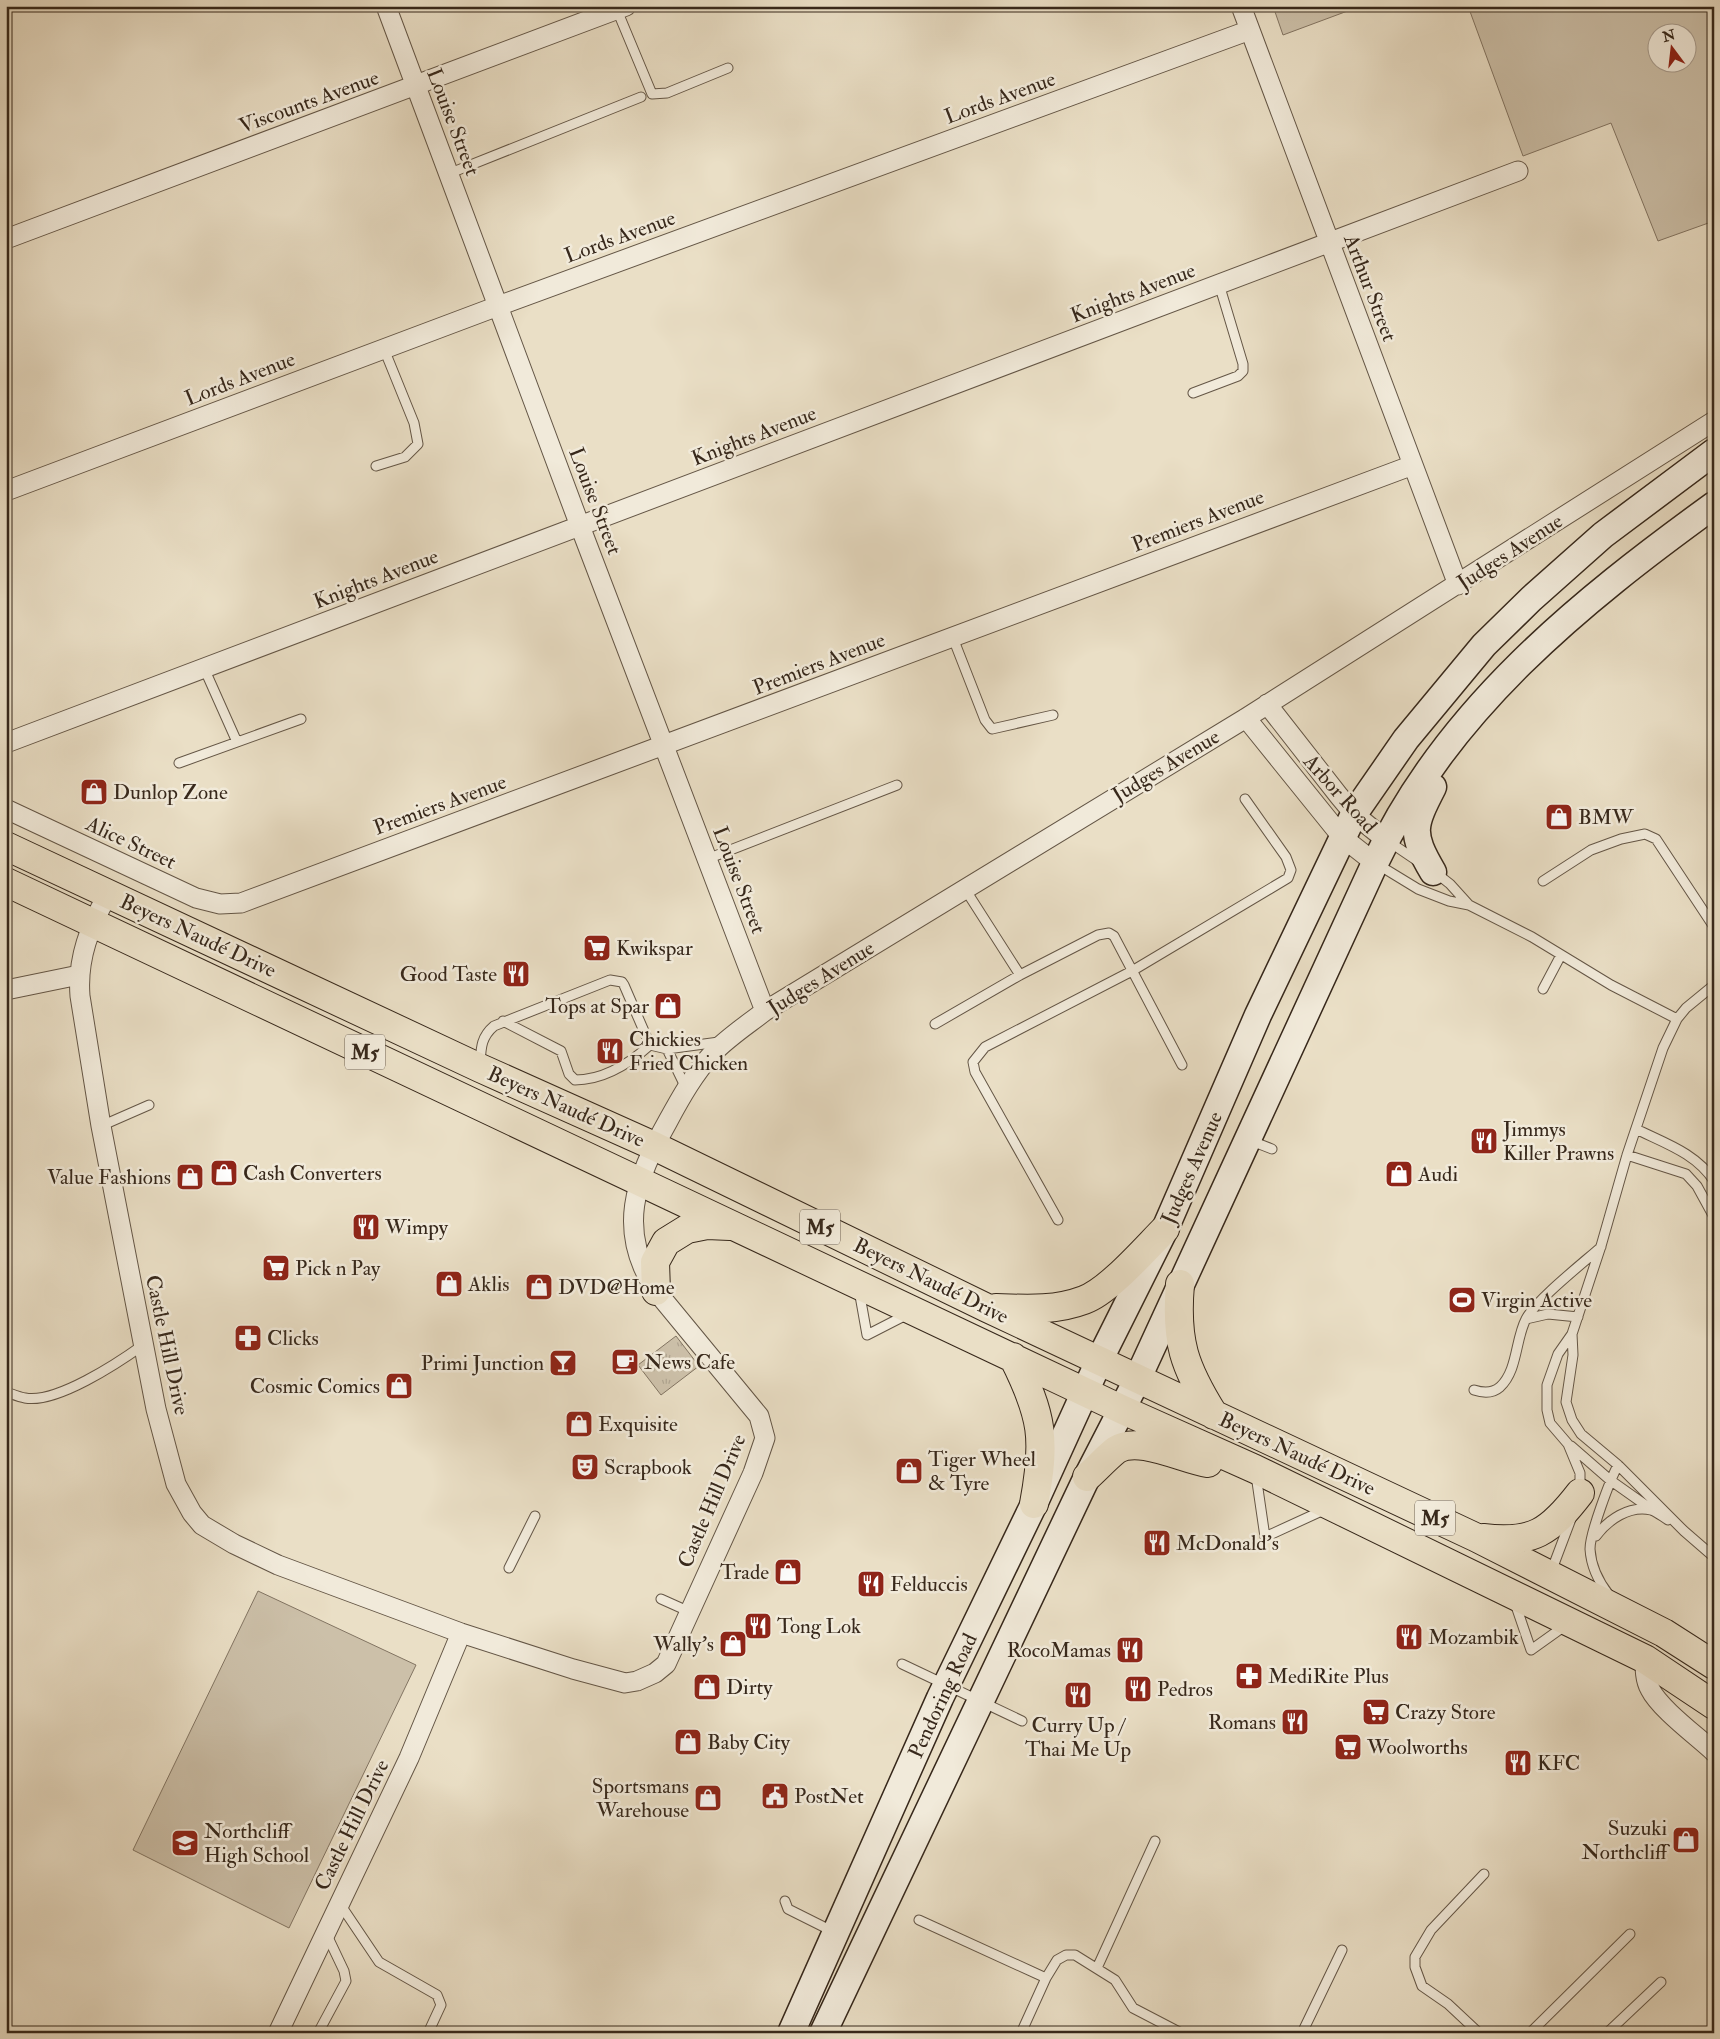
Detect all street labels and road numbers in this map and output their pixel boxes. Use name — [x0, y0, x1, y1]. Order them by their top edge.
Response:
street label: Viscounts Avenue — [235, 64, 383, 140]
street label: Louise Street — [420, 64, 486, 180]
street label: Lords Avenue — [941, 65, 1059, 131]
street label: Lords Avenue — [561, 204, 679, 270]
street label: Arthur Street — [1337, 230, 1403, 346]
street label: Knights Avenue — [1067, 257, 1199, 329]
street label: Lords Avenue — [181, 346, 299, 412]
street label: Knights Avenue — [688, 400, 820, 472]
street label: Louise Street — [562, 443, 628, 559]
street label: Premiers Avenue — [1128, 483, 1268, 559]
street label: Judges Avenue — [1451, 508, 1568, 597]
street label: Knights Avenue — [310, 543, 442, 615]
street label: Premiers Avenue — [749, 626, 889, 702]
street label: Judges Avenue — [1106, 723, 1225, 809]
street label: Arbor Road — [1297, 748, 1383, 840]
street label: Premiers Avenue — [370, 768, 510, 842]
street label: Alice Street — [81, 810, 181, 876]
street label: Louise Street — [706, 822, 772, 938]
street label: Beyers Naudé Drive — [116, 888, 281, 984]
street label: Judges Avenue — [762, 934, 880, 1022]
road number: M5 — [345, 1034, 385, 1070]
street label: Beyers Naudé Drive — [483, 1060, 649, 1154]
street label: Judges Avenue — [1155, 1107, 1229, 1230]
road number: M5 — [800, 1210, 840, 1244]
street label: Beyers Naudé Drive — [849, 1232, 1013, 1330]
street label: Castle Hill Drive — [139, 1273, 195, 1418]
street label: Beyers Naudé Drive — [1215, 1406, 1380, 1502]
street label: Castle Hill Drive — [672, 1430, 752, 1572]
road number: M5 — [1415, 1500, 1455, 1536]
street label: Pendoring Road — [902, 1629, 984, 1763]
street label: Castle Hill Drive — [309, 1755, 395, 1895]

